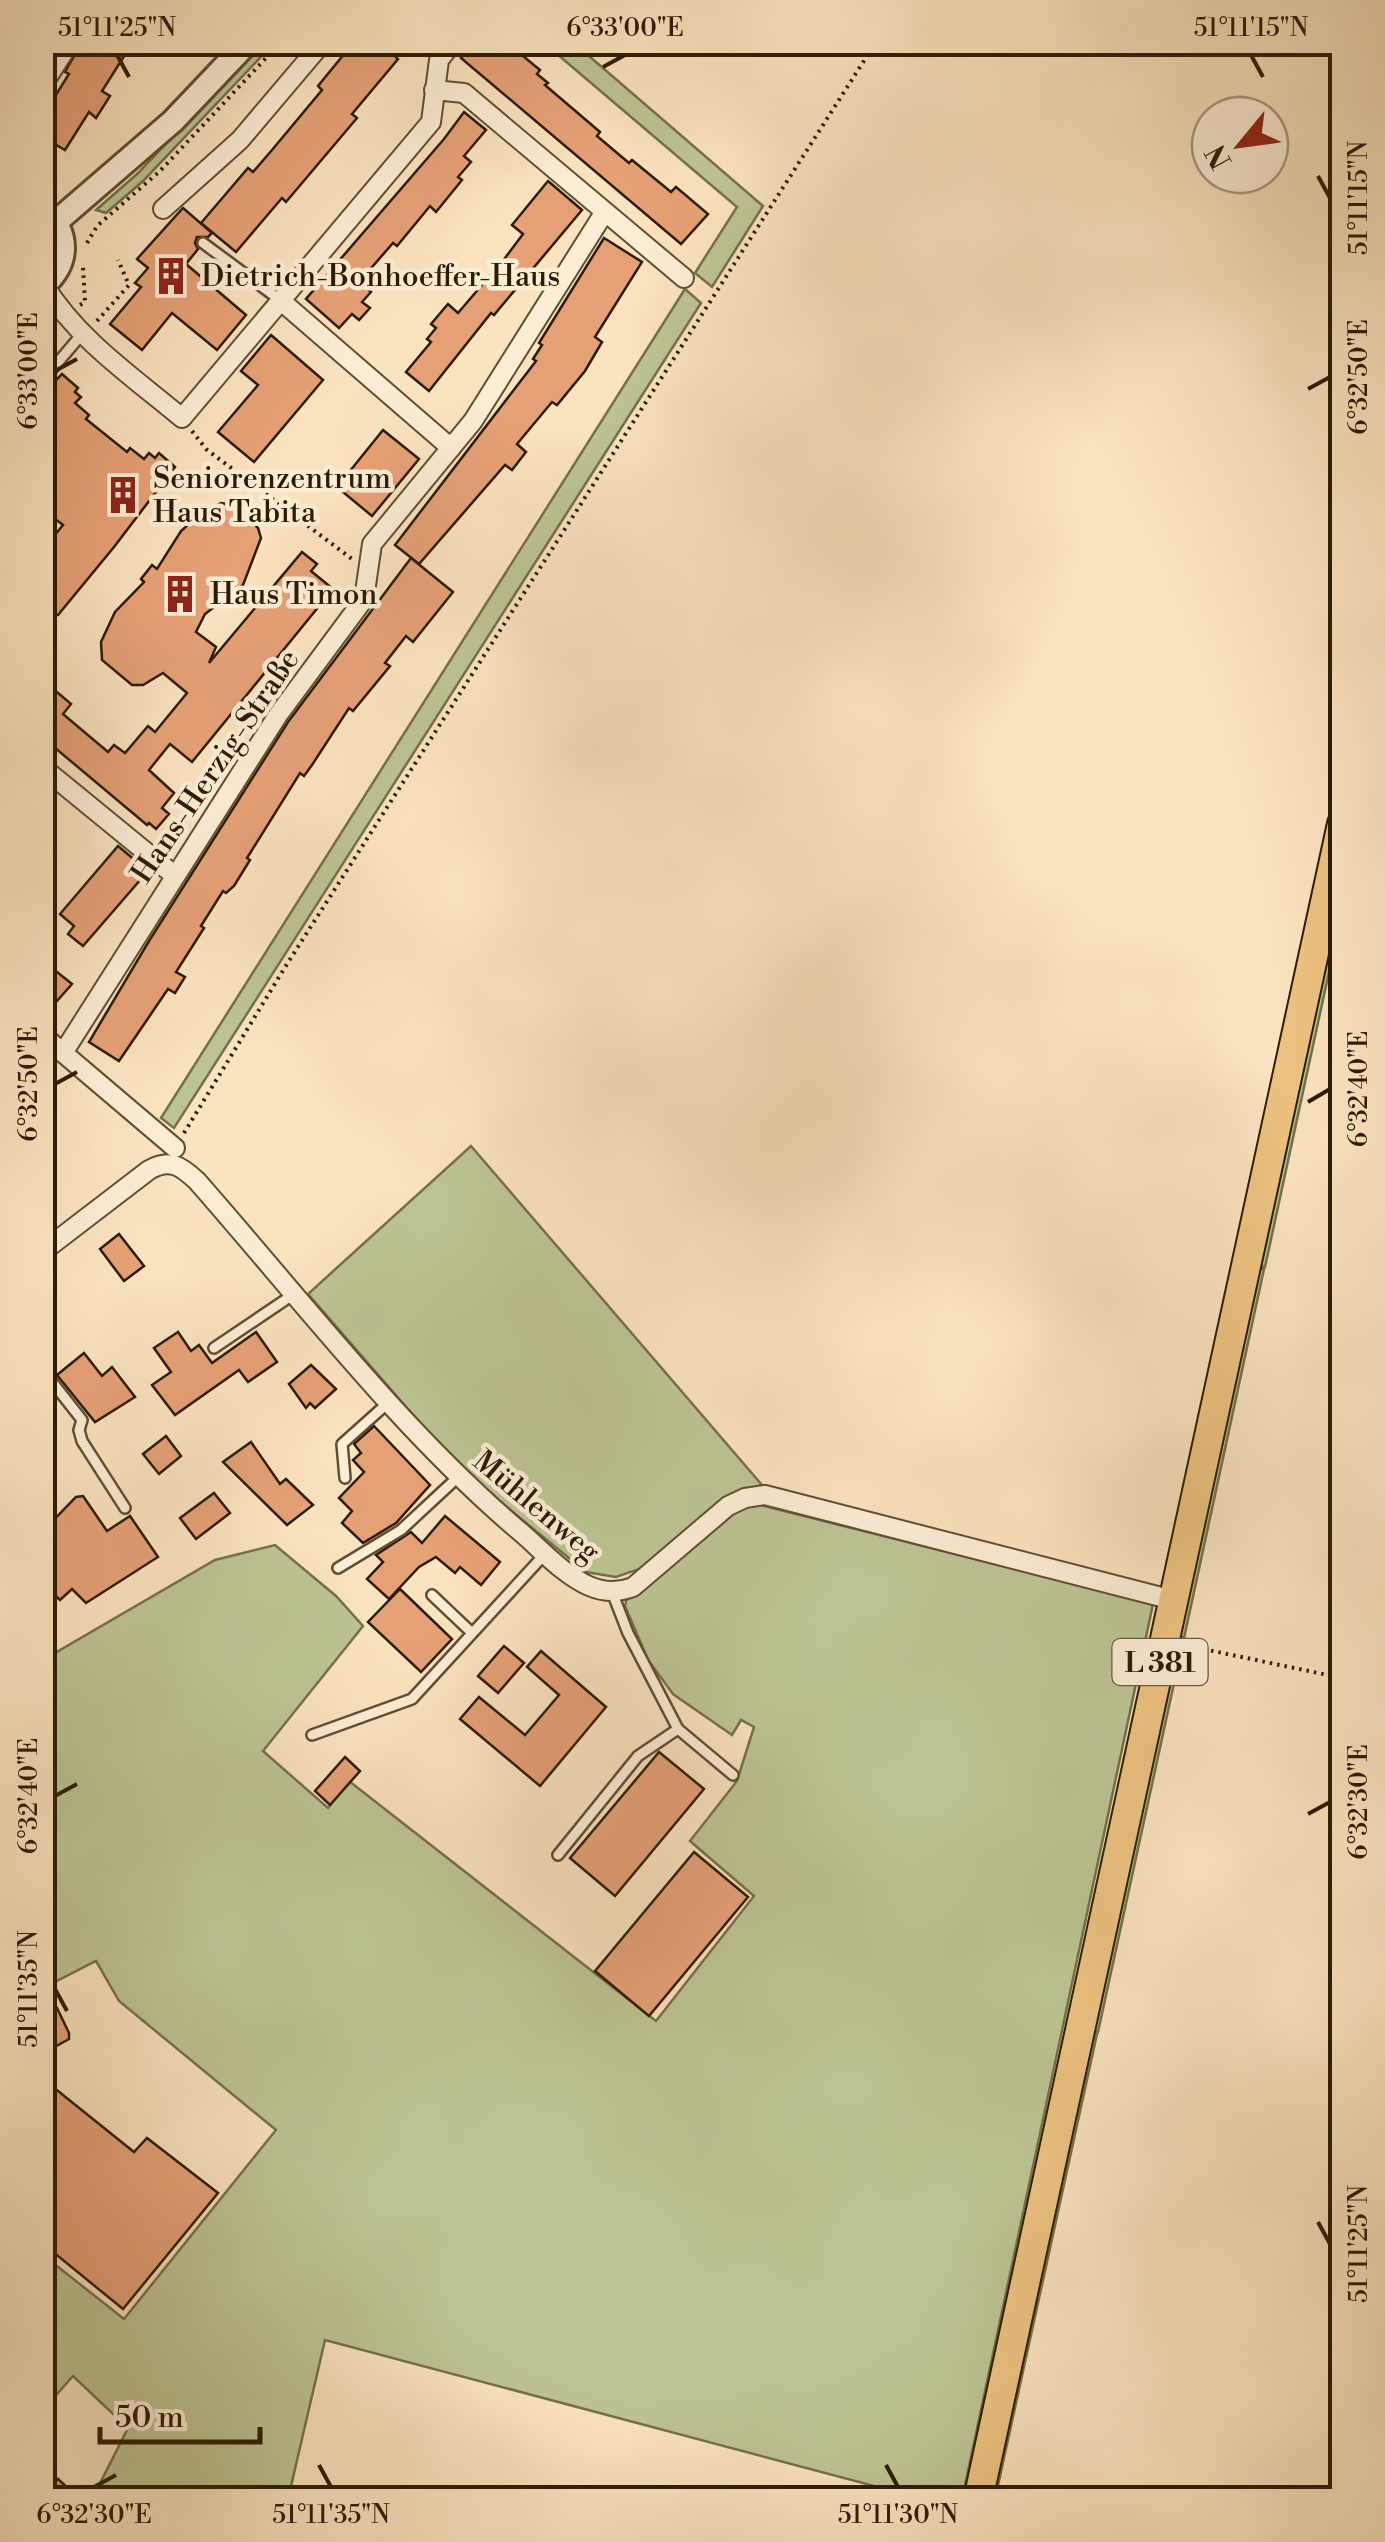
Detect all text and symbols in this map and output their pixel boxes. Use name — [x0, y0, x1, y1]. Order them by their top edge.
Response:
text: 51°11'25"N — [58, 13, 176, 44]
text: 6°33'00"E — [566, 13, 684, 44]
text: 51°11'15"N — [1194, 13, 1309, 44]
north arrow — [1190, 95, 1290, 195]
text: N — [1199, 138, 1240, 175]
text: 51°11'15"N — [1344, 140, 1375, 255]
building icon: Dietrich-Bonhoeffer-Haus — [150, 255, 192, 297]
place label: Dietrich-Bonhoeffer-Haus — [201, 258, 560, 296]
text: 6°33'00"E — [14, 312, 45, 430]
text: 6°32'50"E — [1344, 319, 1375, 435]
place label: Seniorenzentrum Haus Tabita — [153, 460, 391, 532]
building icon: Seniorenzentrum Haus Tabita — [102, 474, 144, 516]
building icon: Haus Timon — [159, 573, 201, 615]
place label: Haus Timon — [210, 576, 378, 614]
street label: Hans-Herzig-Straße — [123, 642, 308, 891]
text: 6°32'50"E — [14, 1026, 45, 1142]
text: 6°32'40"E — [1344, 1031, 1375, 1147]
street label: Mühlenweg — [465, 1443, 608, 1571]
road number: L 381 — [1112, 1639, 1208, 1685]
text: 6°32'40"E — [14, 1738, 45, 1854]
text: 6°32'30"E — [1344, 1744, 1375, 1860]
text: 51°11'35"N — [14, 1930, 45, 2048]
text: 51°11'25"N — [1344, 2185, 1375, 2303]
scale bar — [100, 2382, 260, 2444]
text: 50 m — [115, 2399, 184, 2437]
text: 6°32'30"E — [36, 2500, 152, 2531]
text: 51°11'35"N — [272, 2500, 390, 2531]
text: 51°11'30"N — [838, 2500, 959, 2531]

